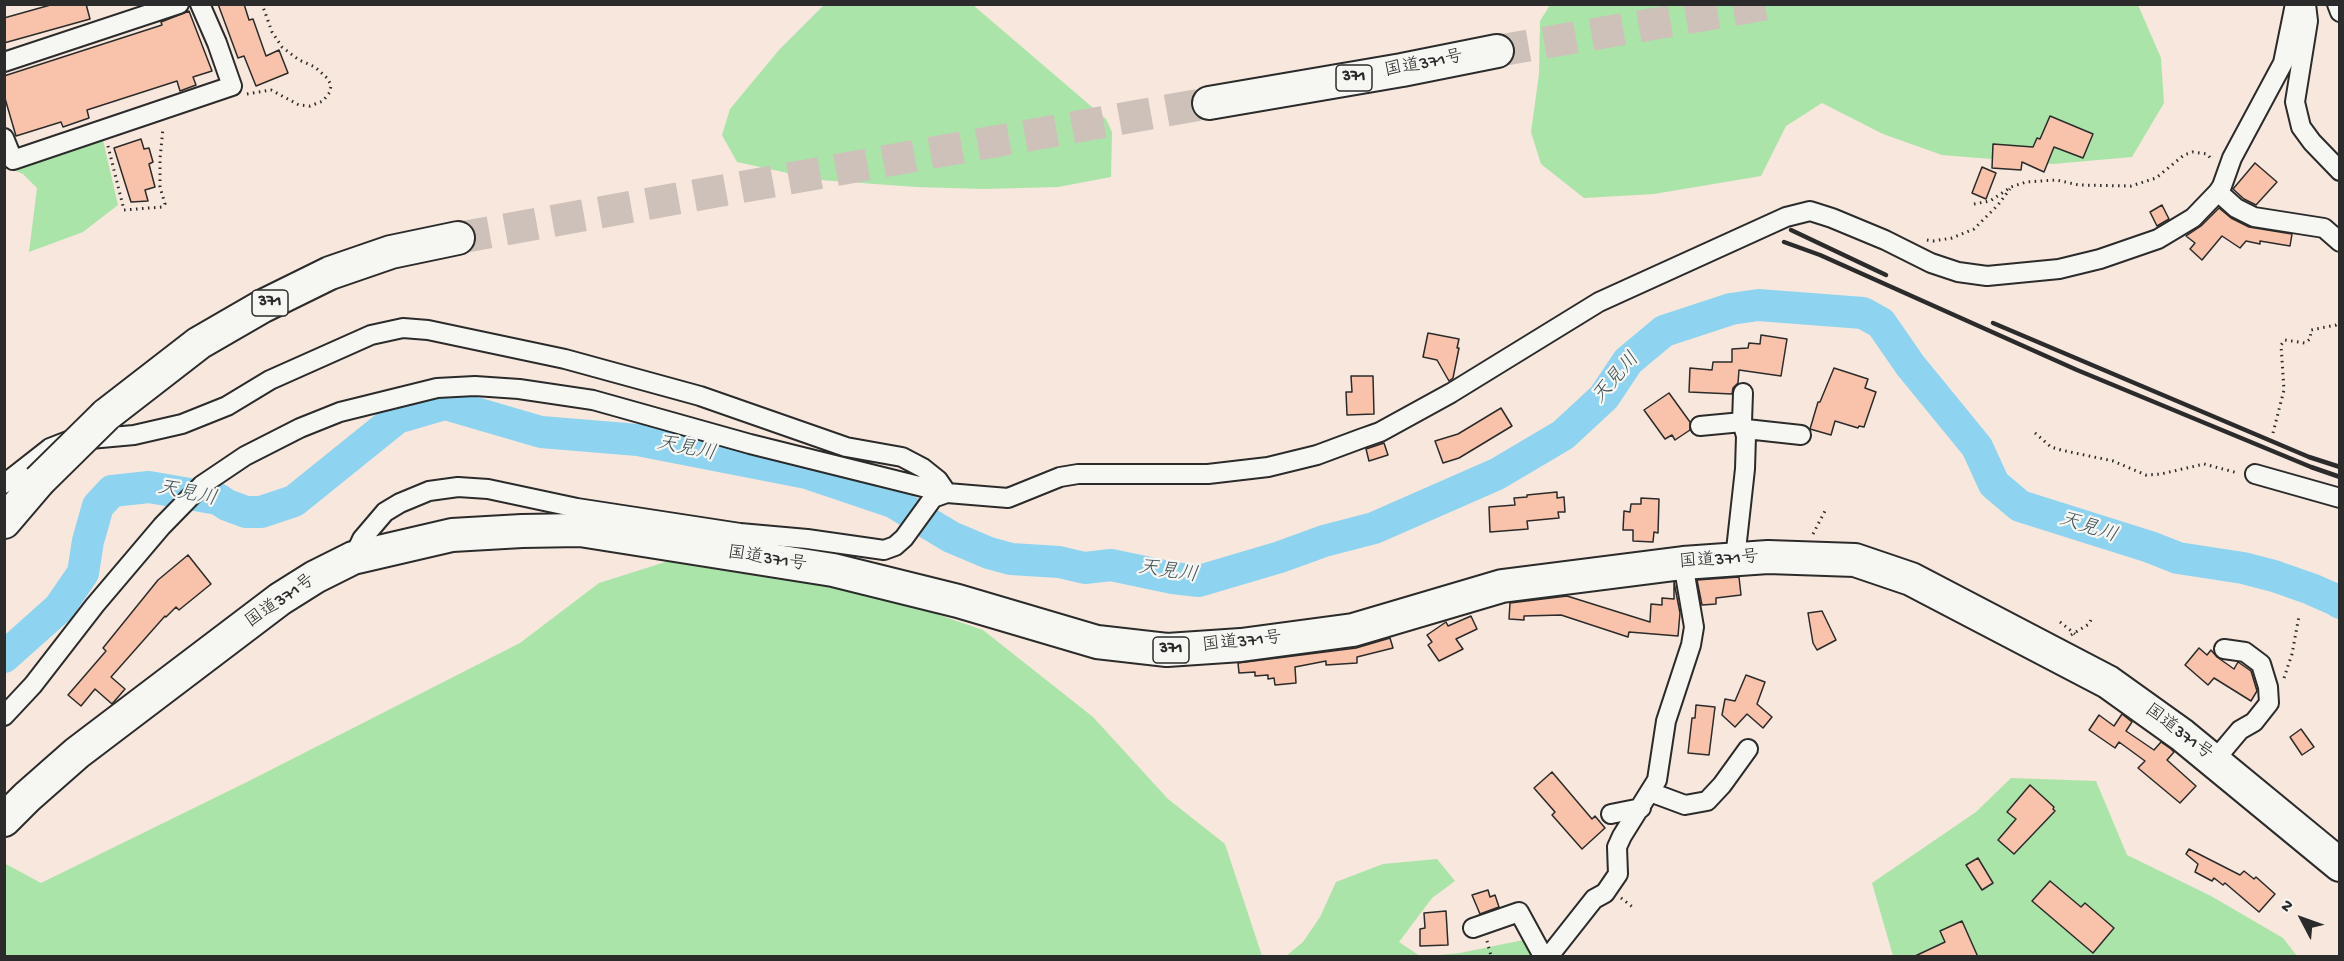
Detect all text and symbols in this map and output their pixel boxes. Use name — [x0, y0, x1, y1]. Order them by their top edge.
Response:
street label: 国道371号 — [1383, 47, 1465, 83]
road number: 371 — [1336, 65, 1372, 91]
road number: 371 — [252, 290, 288, 316]
water label: 天見川 — [1588, 348, 1646, 410]
water label: 天見川 — [654, 432, 718, 468]
water label: 天見川 — [155, 477, 219, 513]
water label: 天見川 — [2056, 508, 2120, 550]
street label: 国道371号 — [726, 543, 808, 577]
street label: 国道371号 — [1678, 547, 1760, 575]
water label: 天見川 — [1137, 557, 1199, 589]
street label: 国道371号 — [242, 570, 320, 634]
street label: 国道371号 — [1201, 628, 1283, 658]
road number: 371 — [1153, 637, 1189, 663]
street label: 国道371号 — [2140, 700, 2216, 766]
north arrow — [2272, 889, 2332, 949]
text: N — [2277, 897, 2299, 917]

